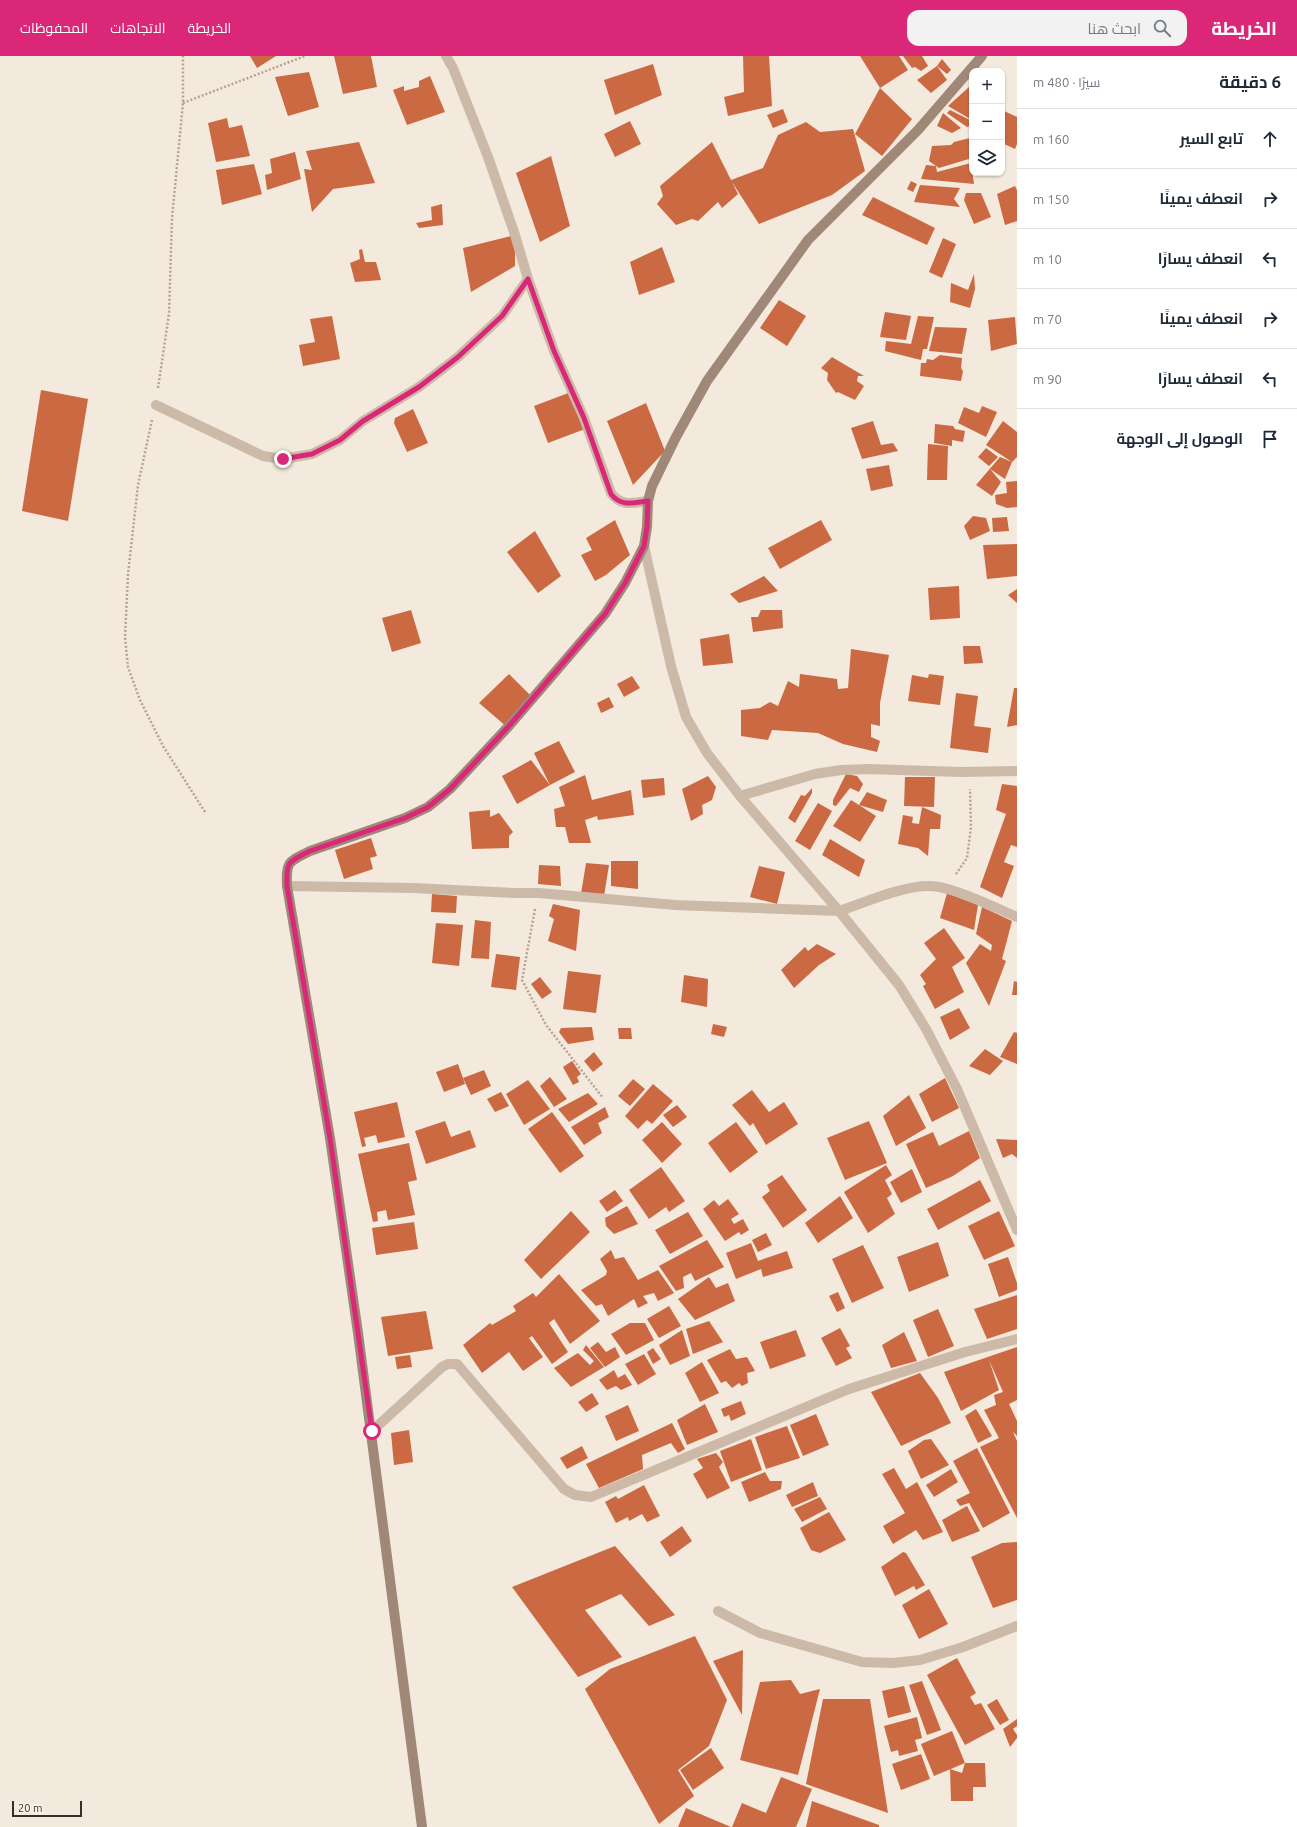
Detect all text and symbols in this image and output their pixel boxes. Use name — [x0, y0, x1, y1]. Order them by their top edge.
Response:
search box — [907, 10, 1187, 46]
icon: search — [1151, 17, 1173, 39]
text: الخريطة — [1211, 17, 1277, 39]
text: المحفوظات — [20, 20, 88, 36]
text: الاتجاهات — [110, 20, 166, 36]
text: الخريطة — [188, 20, 231, 36]
text: ابحث هنا — [1088, 20, 1141, 37]
map controls — [969, 68, 1005, 176]
button: + — [969, 68, 1005, 104]
text: 6 دقيقة — [1219, 72, 1281, 91]
text: سيرًا · 480 m — [1033, 75, 1100, 89]
button: − — [969, 104, 1005, 140]
icon: ahead — [1259, 128, 1281, 150]
text: تابع السير — [1180, 130, 1243, 147]
text: 160 m — [1033, 132, 1069, 146]
button: layers — [969, 140, 1005, 176]
icon: right — [1259, 188, 1281, 210]
text: انعطف يمينًا — [1159, 190, 1243, 207]
text: 150 m — [1033, 192, 1069, 206]
icon: left — [1259, 248, 1281, 270]
text: انعطف يسارًا — [1158, 250, 1243, 267]
text: 10 m — [1033, 252, 1062, 266]
icon: right — [1259, 308, 1281, 330]
text: انعطف يمينًا — [1159, 310, 1243, 327]
text: 70 m — [1033, 312, 1062, 326]
icon: left — [1259, 368, 1281, 390]
text: انعطف يسارًا — [1158, 370, 1243, 387]
text: 90 m — [1033, 372, 1062, 386]
icon: arrive — [1259, 428, 1281, 450]
text: الوصول إلى الوجهة — [1116, 430, 1243, 447]
route end — [274, 450, 292, 468]
route start — [363, 1422, 381, 1440]
scale bar — [12, 1799, 82, 1818]
text: 20 m — [18, 1802, 42, 1814]

